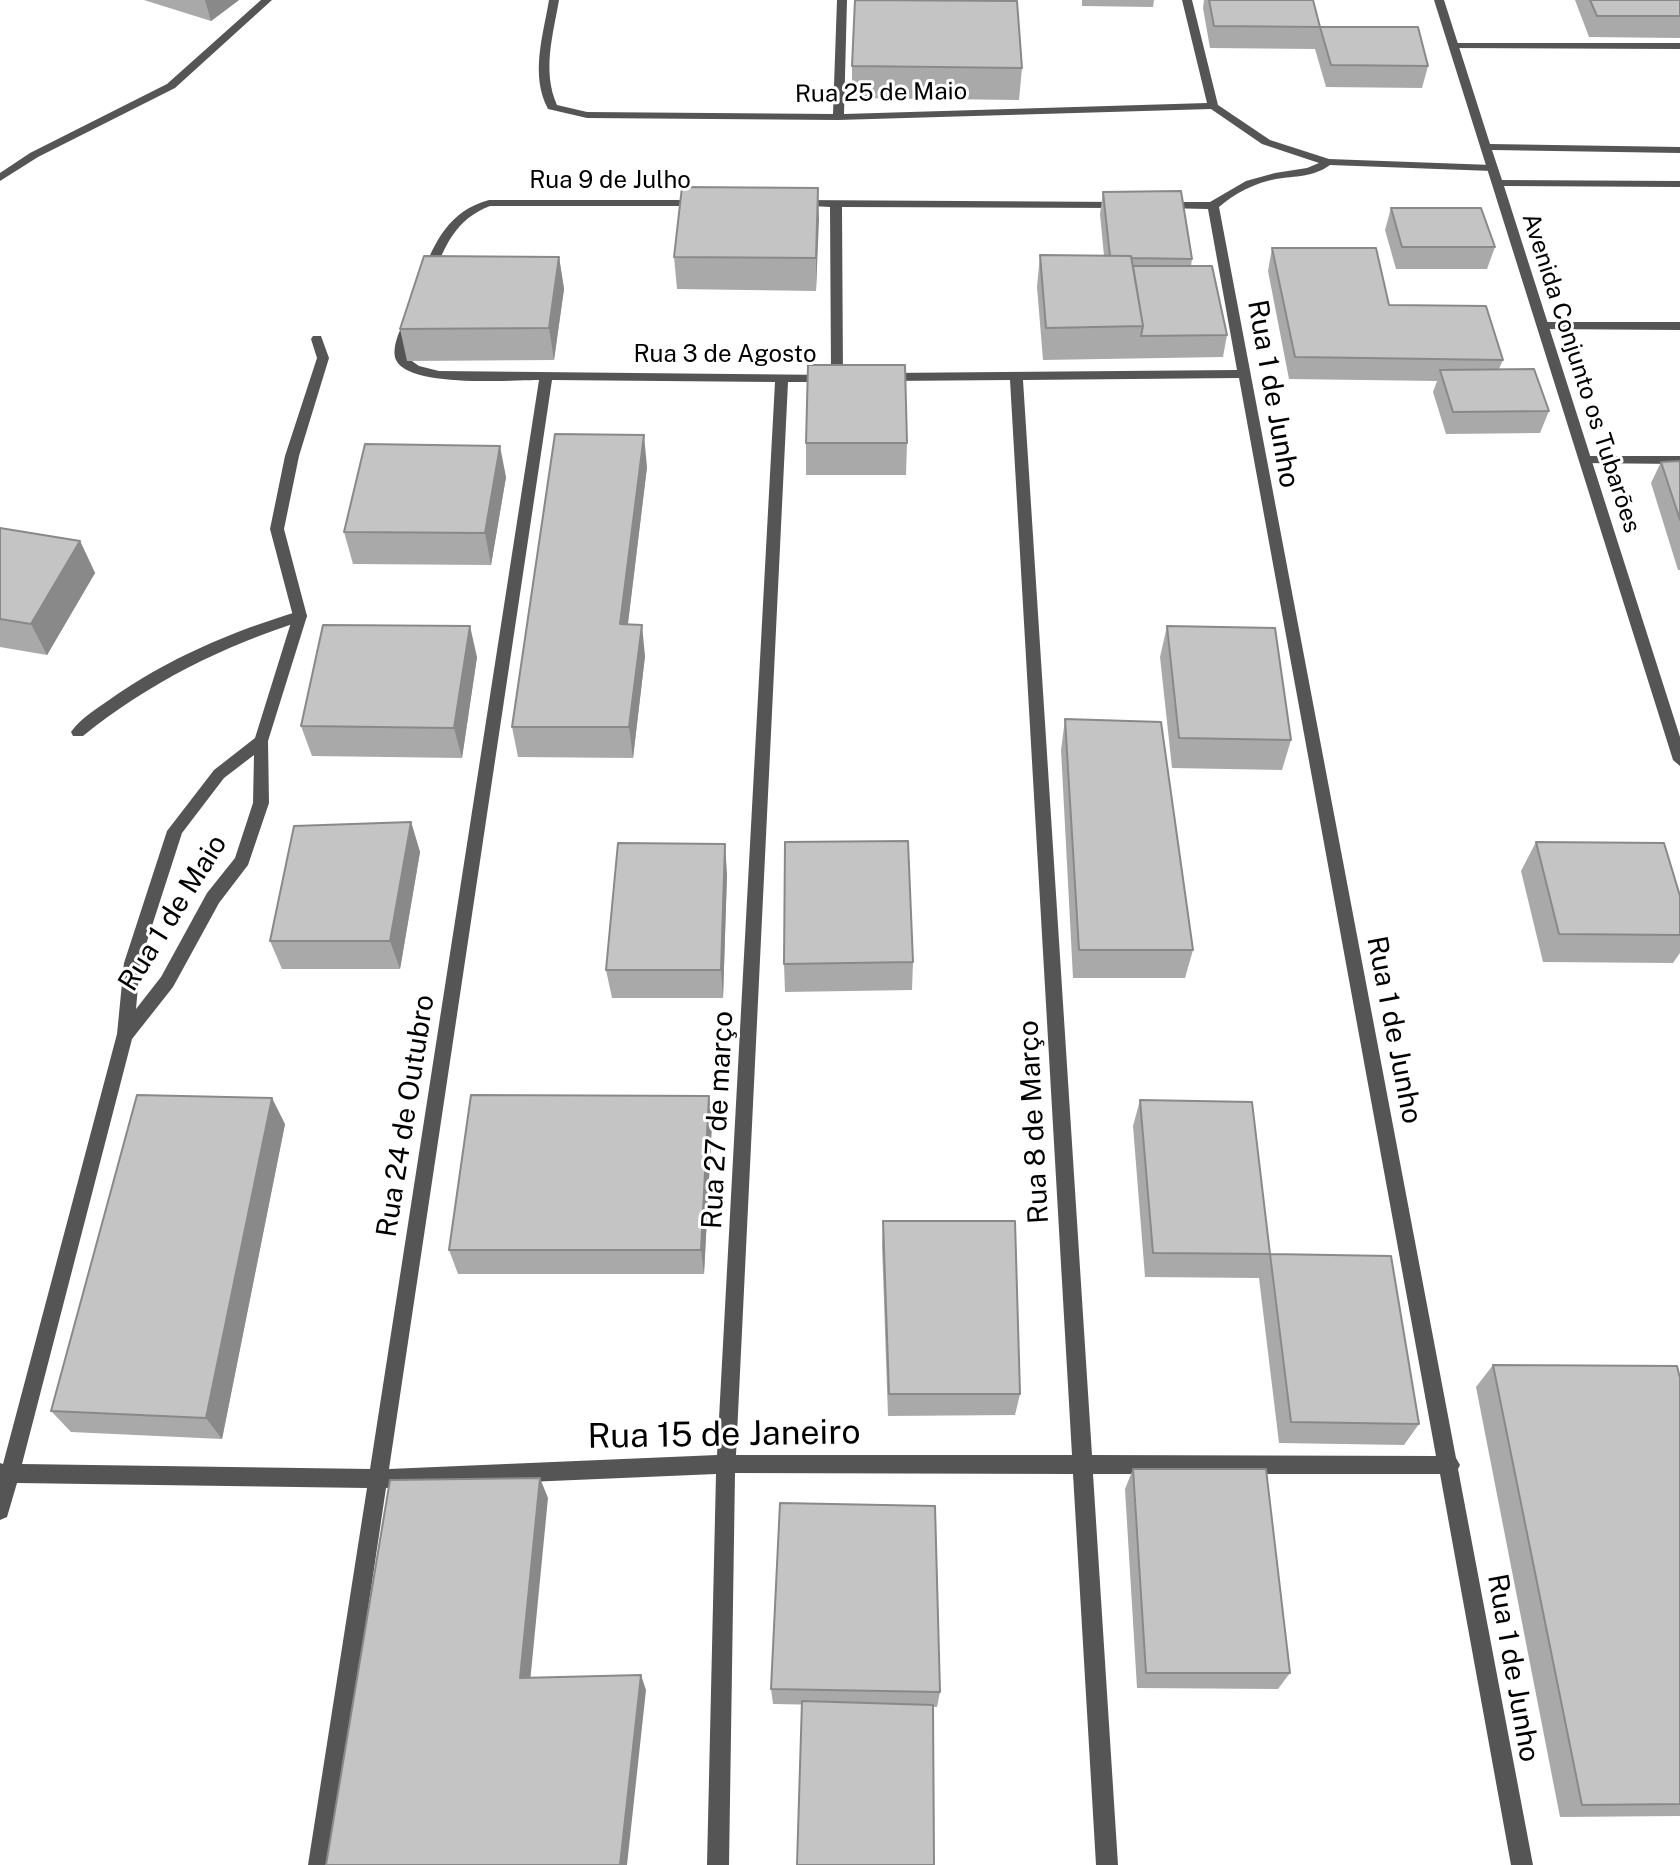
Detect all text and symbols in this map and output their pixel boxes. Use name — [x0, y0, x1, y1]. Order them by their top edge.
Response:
street label: Rua 25 de Maio — [795, 77, 967, 109]
street label: Rua 9 de Julho — [529, 167, 691, 195]
street label: Avenida Conjunto os Tubarões — [1516, 209, 1646, 537]
street label: Rua 1 de Junho — [1240, 297, 1306, 491]
street label: Rua 3 de Agosto — [634, 341, 816, 369]
street label: Rua 1 de Maio — [112, 829, 234, 997]
street label: Rua 1 de Junho — [1359, 933, 1429, 1127]
street label: Rua 24 de Outubro — [370, 992, 442, 1240]
street label: Rua 27 de março — [696, 1010, 740, 1230]
street label: Rua 8 de Março — [1012, 1020, 1056, 1224]
street label: Rua 15 de Janeiro — [587, 1412, 861, 1458]
street label: Rua 1 de Junho — [1480, 1571, 1546, 1765]

